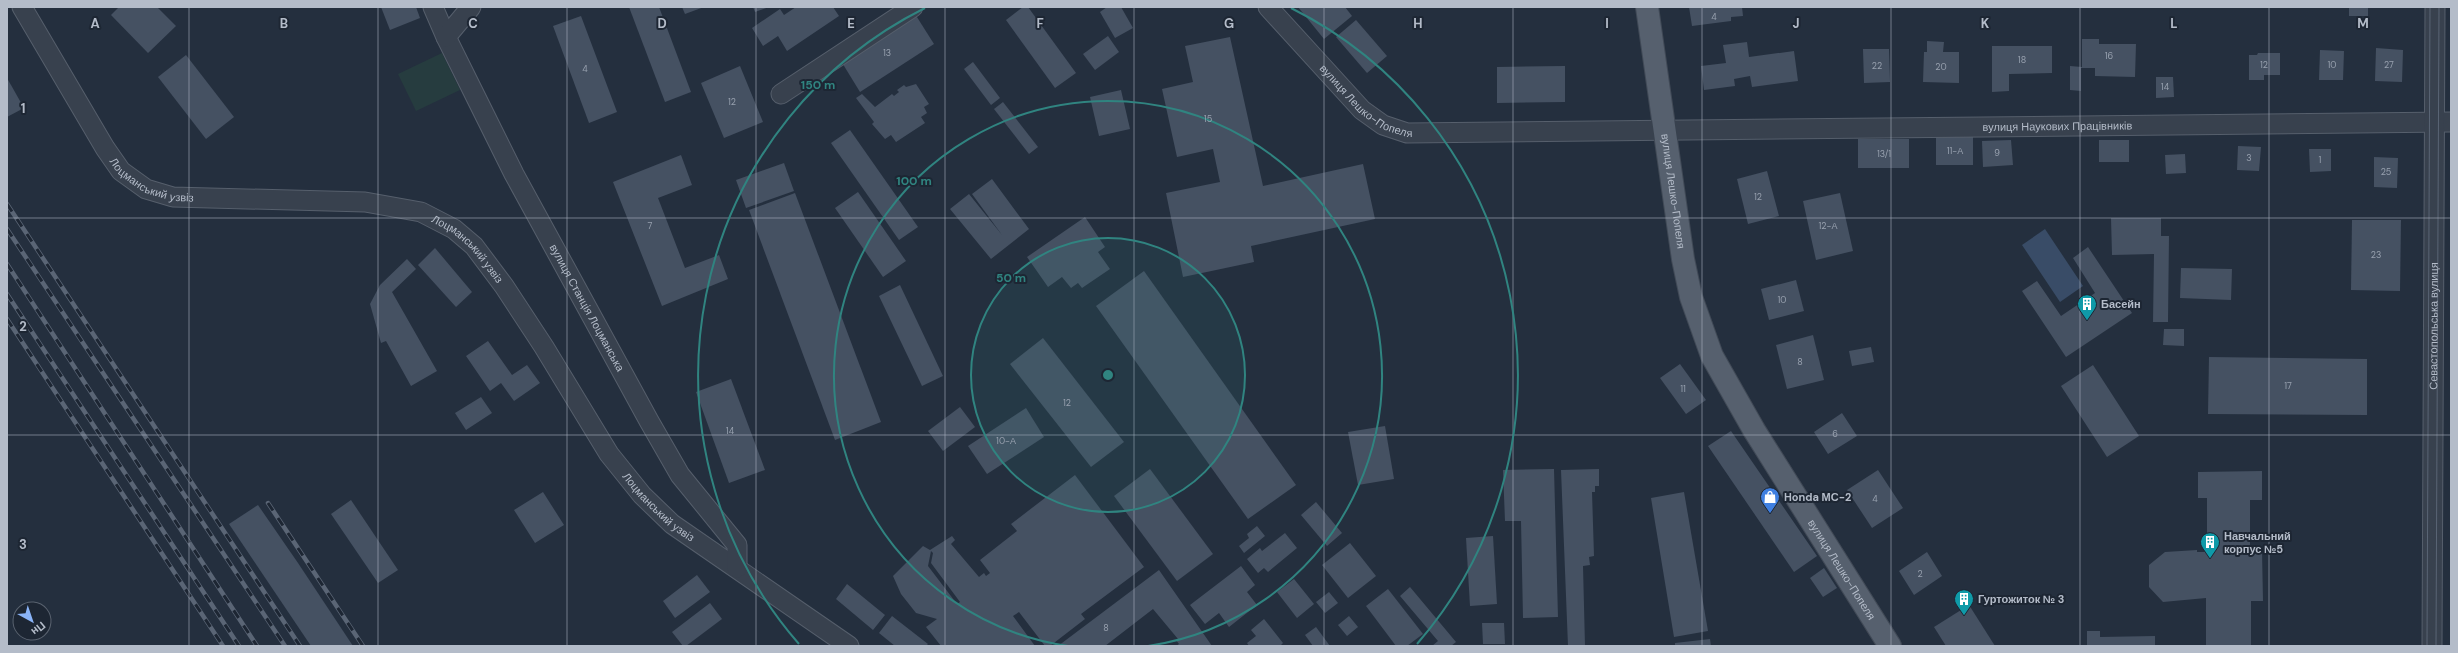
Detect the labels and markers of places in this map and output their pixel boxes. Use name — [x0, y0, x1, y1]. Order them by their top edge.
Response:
building icon: Басейн — [2076, 293, 2098, 321]
place label: Басейн — [2101, 297, 2141, 311]
centre of rings — [1101, 368, 1115, 382]
shop icon: Honda МС-2 — [1759, 486, 1781, 514]
place label: Honda МС-2 — [1784, 490, 1851, 504]
place label: Навчальний корпус №5 — [2224, 529, 2291, 556]
building icon: Навчальний корпус №5 — [2199, 531, 2221, 559]
building icon: Гуртожиток № 3 — [1953, 588, 1975, 616]
place label: Гуртожиток № 3 — [1978, 592, 2064, 606]

